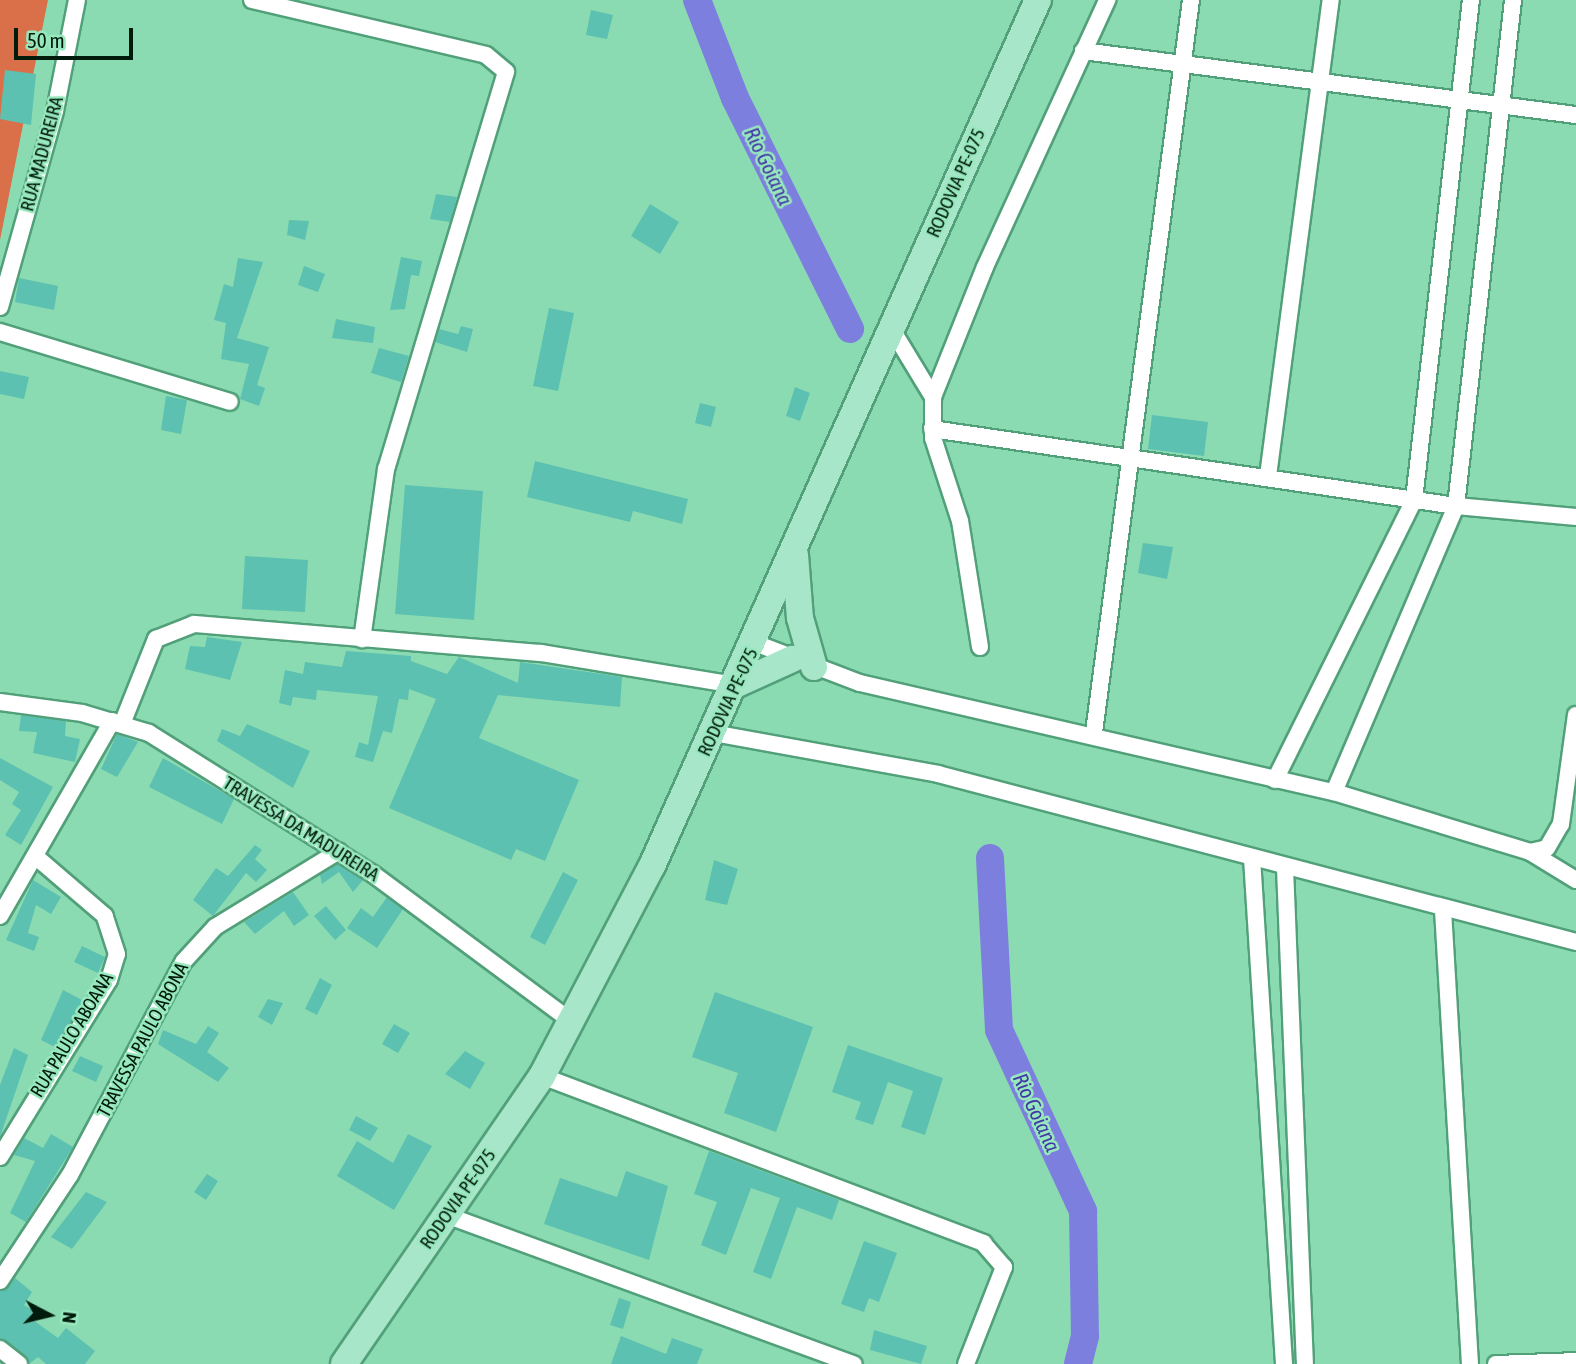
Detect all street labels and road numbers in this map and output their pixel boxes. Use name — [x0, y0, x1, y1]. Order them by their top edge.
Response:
street label: RUA MADUREIRA — [16, 94, 68, 214]
street label: RODOVIA PE-075 — [922, 125, 990, 241]
street label: RODOVIA PE-075 — [693, 644, 763, 760]
street label: TRAVESSA DA MADUREIRA — [219, 772, 383, 886]
street label: TRAVESSA PAULO ABONA — [93, 959, 193, 1121]
street label: RUA PAULO ABOANA — [26, 968, 118, 1102]
street label: RODOVIA PE-075 — [415, 1145, 501, 1253]

